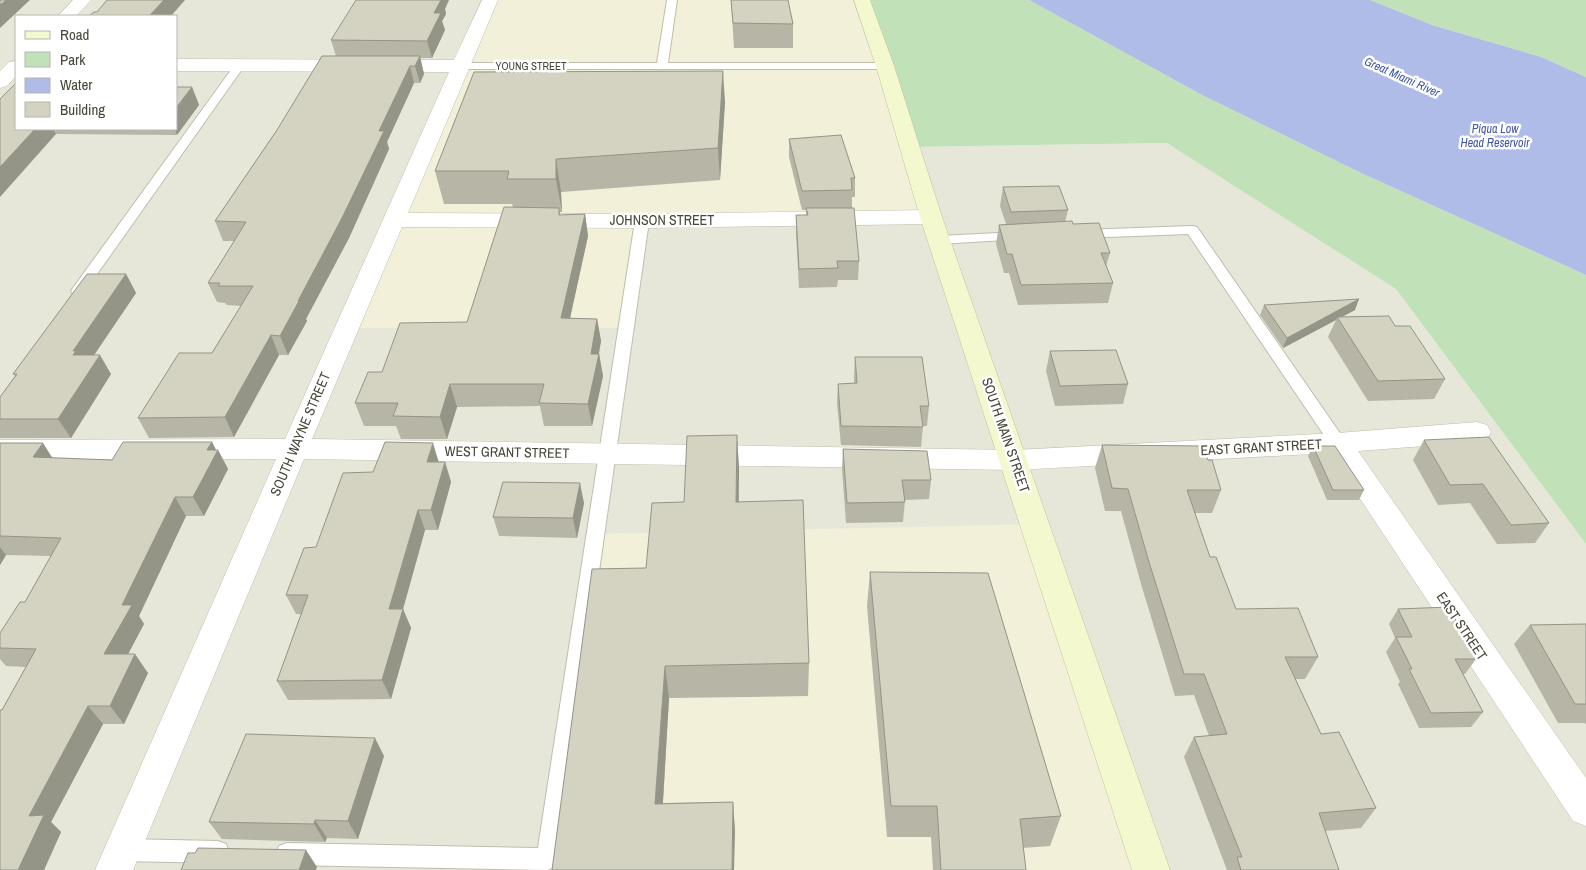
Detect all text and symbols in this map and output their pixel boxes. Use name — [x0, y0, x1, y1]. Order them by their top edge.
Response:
legend — [15, 15, 178, 130]
text: Road — [60, 24, 89, 45]
text: Park — [60, 49, 86, 70]
water label: Great Miami River — [1362, 53, 1443, 101]
street label: YOUNG STREET — [495, 59, 567, 73]
text: Water — [60, 74, 92, 95]
text: Building — [60, 99, 105, 120]
water label: Piqua Low Head Reservoir — [1461, 121, 1530, 151]
street label: JOHNSON STREET — [610, 211, 714, 229]
street label: SOUTH WAYNE STREET — [266, 369, 334, 499]
street label: SOUTH MAIN STREET — [978, 375, 1034, 495]
street label: EAST GRANT STREET — [1200, 435, 1322, 459]
street label: WEST GRANT STREET — [445, 442, 569, 462]
street label: EAST STREET — [1433, 589, 1491, 663]

